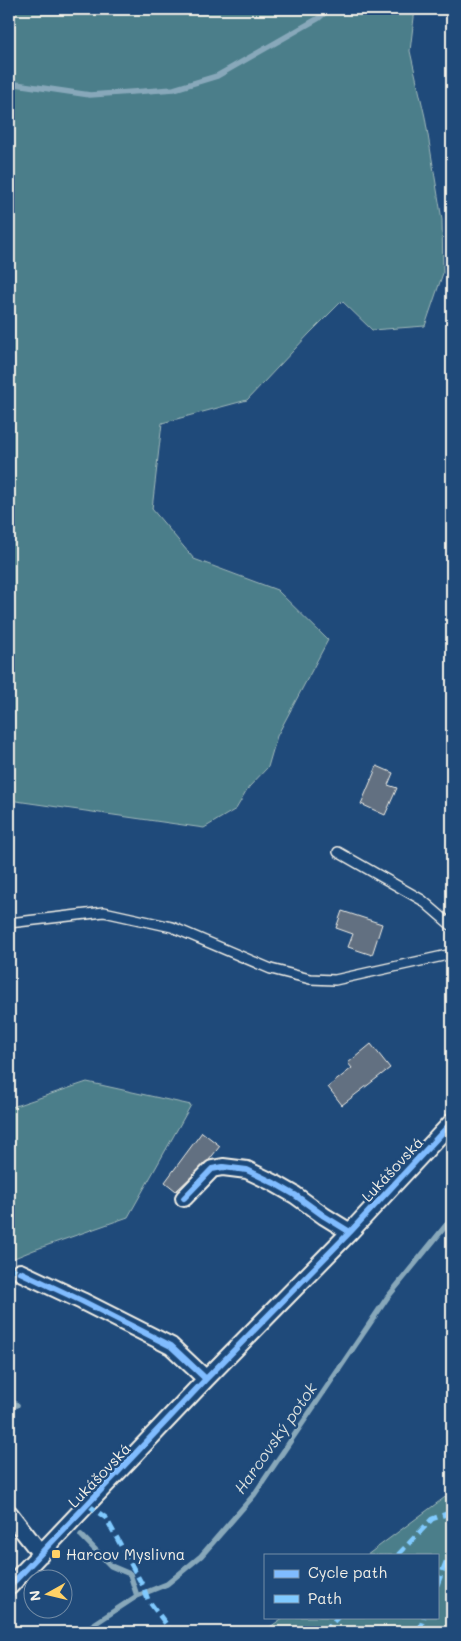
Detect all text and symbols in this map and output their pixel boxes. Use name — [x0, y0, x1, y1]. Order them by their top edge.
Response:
street label: Lukášovská — [357, 1132, 427, 1206]
water label: Harcovský potok — [229, 1378, 321, 1498]
street label: Lukášovská — [63, 1439, 135, 1511]
place label: Harcov Myslivna — [66, 1544, 185, 1564]
marker: Harcov Myslivna — [50, 1548, 62, 1560]
legend — [264, 1554, 438, 1618]
text: Cycle path — [308, 1562, 387, 1582]
north arrow — [22, 1568, 72, 1618]
text: Path — [308, 1588, 342, 1608]
text: N — [24, 1589, 45, 1602]

